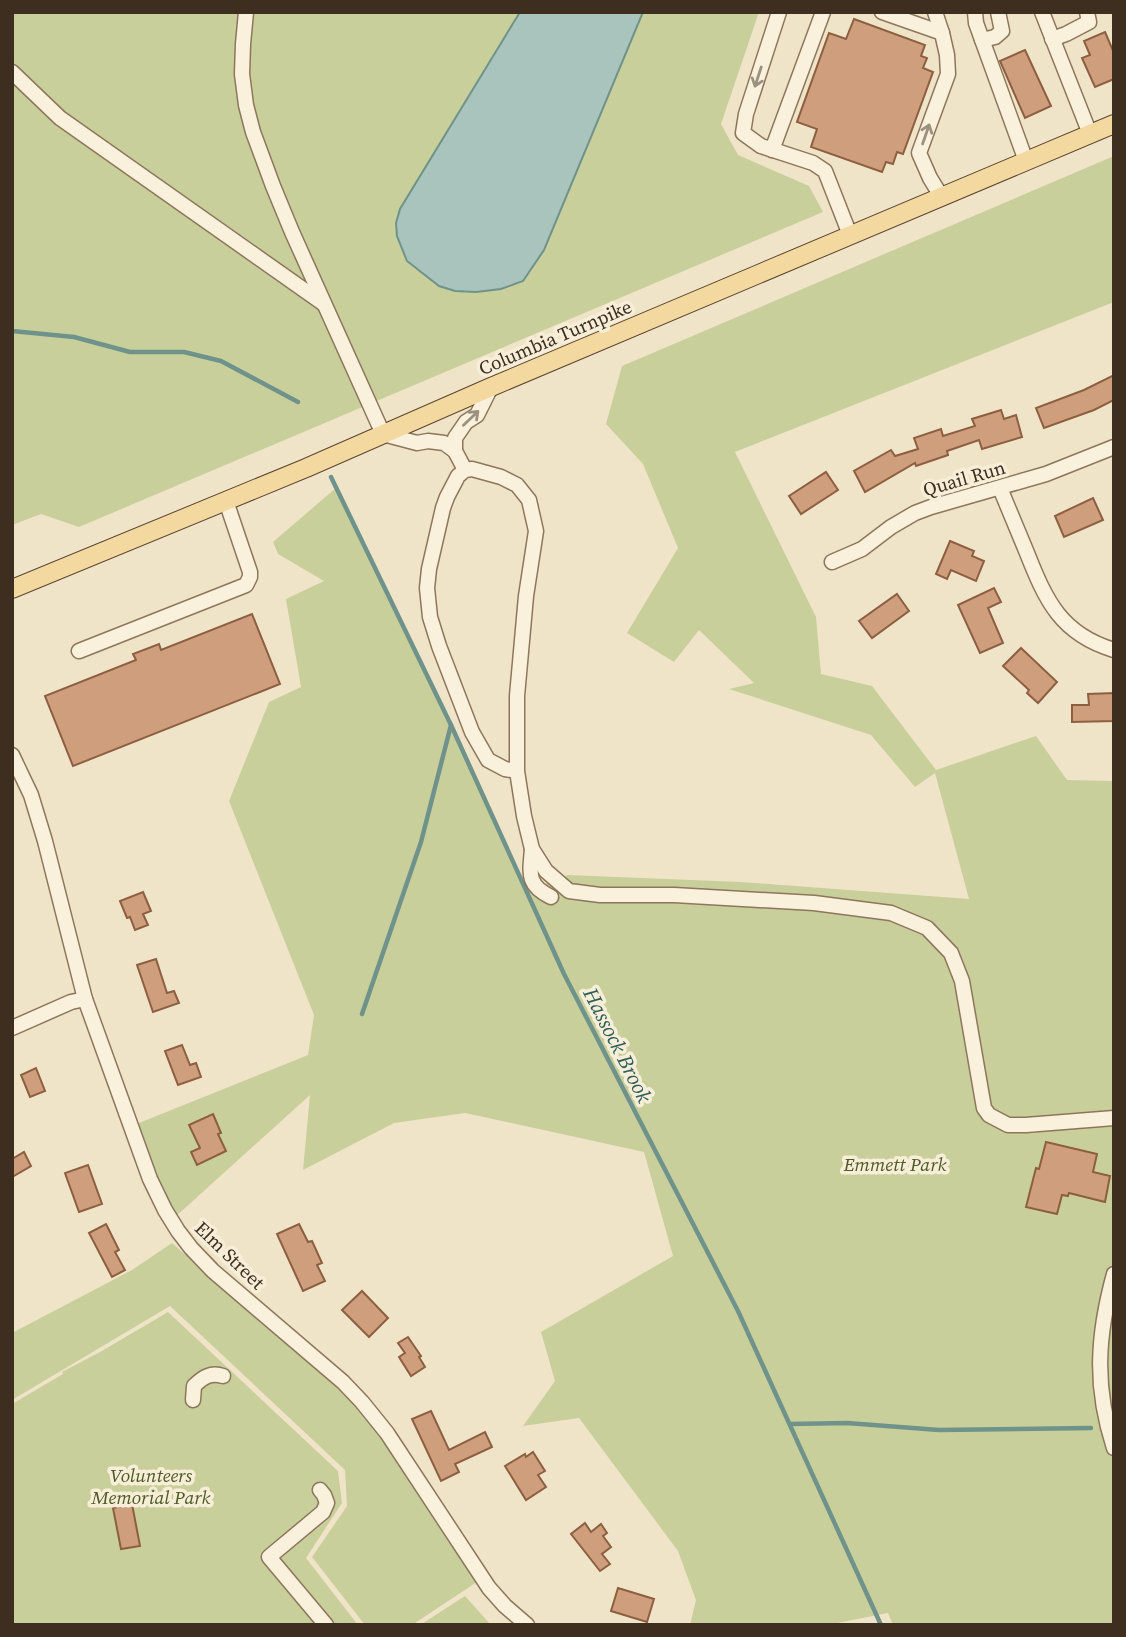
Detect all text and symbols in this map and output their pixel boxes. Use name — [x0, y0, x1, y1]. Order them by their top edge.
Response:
one-way arrow — [751, 66, 764, 88]
one-way arrow — [921, 124, 933, 146]
street label: Columbia Turnpike — [474, 293, 636, 381]
one-way arrow — [462, 410, 479, 427]
street label: Quail Run — [920, 454, 1008, 502]
water label: Hassock Brook — [576, 982, 659, 1107]
park label: Emmett Park — [843, 1151, 947, 1177]
street label: Elm Street — [189, 1215, 271, 1295]
park label: Volunteers Memorial Park — [90, 1462, 211, 1510]

